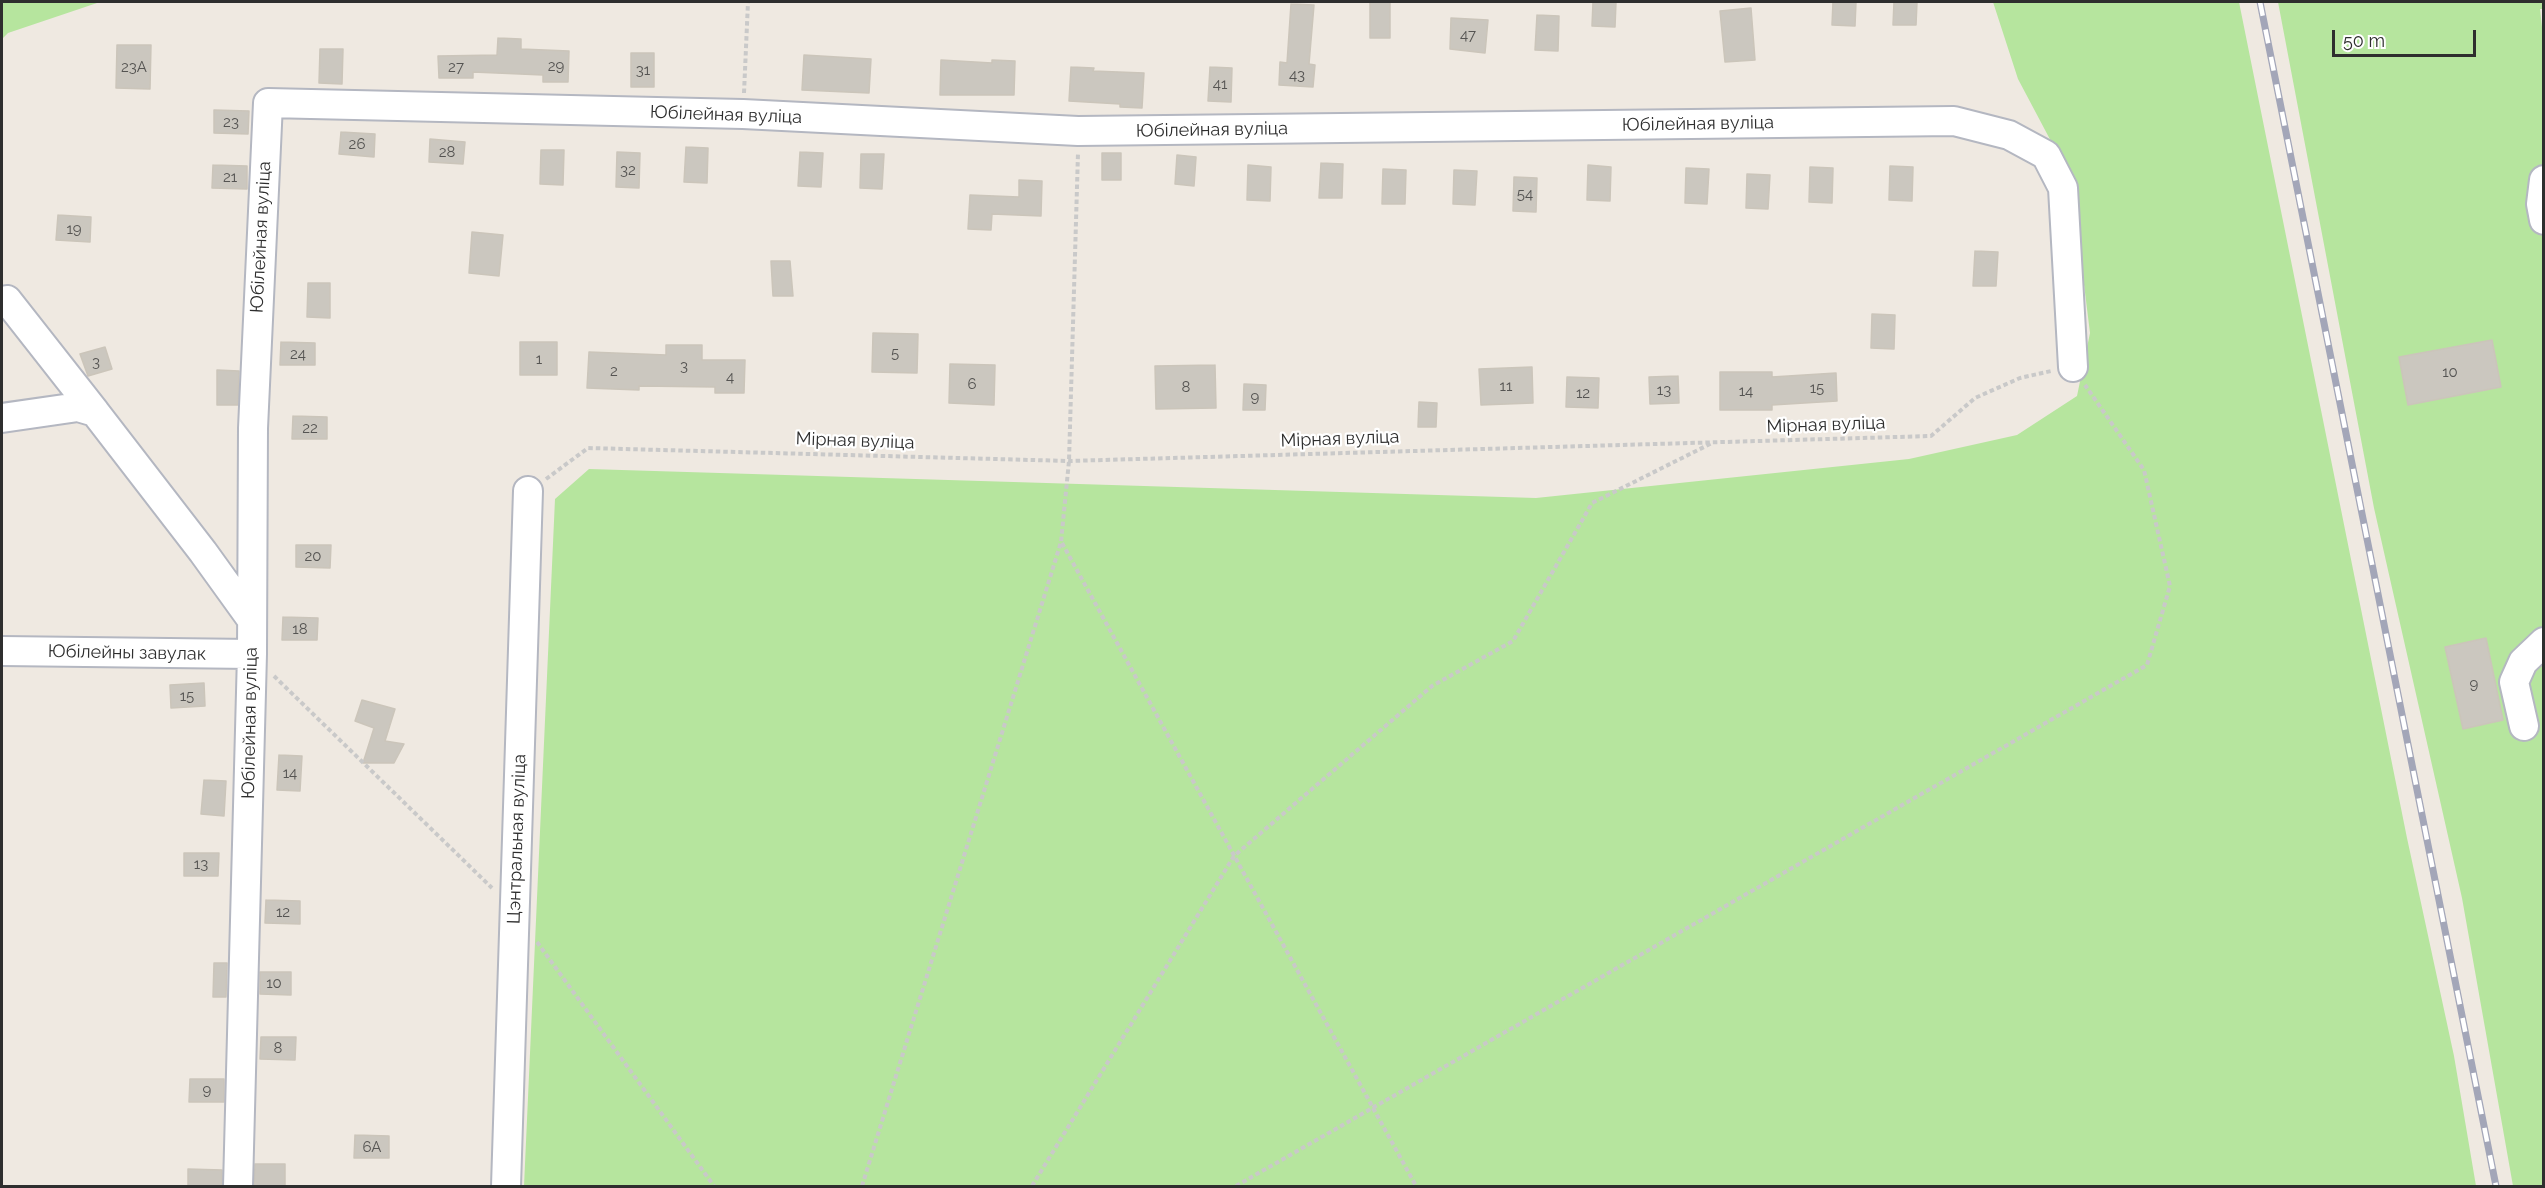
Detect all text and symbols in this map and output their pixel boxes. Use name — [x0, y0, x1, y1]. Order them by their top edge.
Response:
scale bar — [2335, 18, 2479, 56]
house number: 47 — [1460, 26, 1476, 44]
text: 50 m — [2343, 30, 2385, 51]
house number: 29 — [548, 57, 564, 75]
house number: 23А — [121, 58, 147, 76]
house number: 27 — [448, 58, 464, 76]
house number: 31 — [636, 61, 650, 79]
house number: 43 — [1289, 66, 1305, 84]
house number: 41 — [1213, 75, 1227, 93]
street label: Юбілейная вуліца — [650, 102, 802, 128]
street label: Юбілейная вуліца — [1622, 112, 1774, 136]
house number: 23 — [223, 113, 239, 131]
street label: Юбілейная вуліца — [1136, 118, 1288, 142]
house number: 26 — [349, 135, 365, 153]
house number: 28 — [439, 143, 455, 161]
street label: Юбілейная вуліца — [246, 161, 276, 313]
house number: 32 — [620, 161, 636, 179]
house number: 21 — [223, 168, 237, 186]
house number: 54 — [1517, 185, 1533, 203]
house number: 19 — [66, 220, 82, 238]
house number: 5 — [891, 344, 899, 362]
house number: 24 — [290, 345, 306, 363]
house number: 1 — [536, 350, 542, 368]
house number: 3 — [92, 353, 100, 371]
house number: 3 — [680, 357, 688, 375]
house number: 2 — [610, 362, 618, 380]
house number: 10 — [2442, 363, 2458, 381]
house number: 4 — [726, 368, 734, 386]
house number: 6 — [967, 375, 977, 393]
house number: 11 — [1500, 377, 1512, 395]
house number: 8 — [1182, 378, 1190, 396]
house number: 15 — [1810, 379, 1824, 397]
house number: 13 — [1657, 381, 1671, 399]
house number: 14 — [1739, 382, 1753, 400]
house number: 12 — [1576, 384, 1590, 402]
house number: 9 — [1251, 388, 1259, 406]
street label: Мірная вуліца — [1766, 412, 1886, 438]
house number: 22 — [302, 419, 318, 437]
street label: Мірная вуліца — [1280, 426, 1400, 452]
street label: Мірная вуліца — [795, 428, 915, 454]
house number: 20 — [305, 547, 321, 565]
house number: 18 — [292, 620, 308, 638]
street label: Юбілейны завулак — [48, 641, 206, 665]
street label: Юбілейная вуліца — [238, 647, 262, 799]
house number: 9 — [2470, 675, 2478, 693]
house number: 15 — [180, 687, 194, 705]
street label: Цэнтральная вуліца — [503, 754, 531, 924]
house number: 14 — [283, 764, 297, 782]
house number: 13 — [194, 855, 208, 873]
house number: 12 — [276, 903, 290, 921]
house number: 10 — [266, 974, 282, 992]
house number: 8 — [274, 1039, 282, 1057]
house number: 9 — [203, 1081, 211, 1099]
house number: 6А — [363, 1138, 381, 1156]

